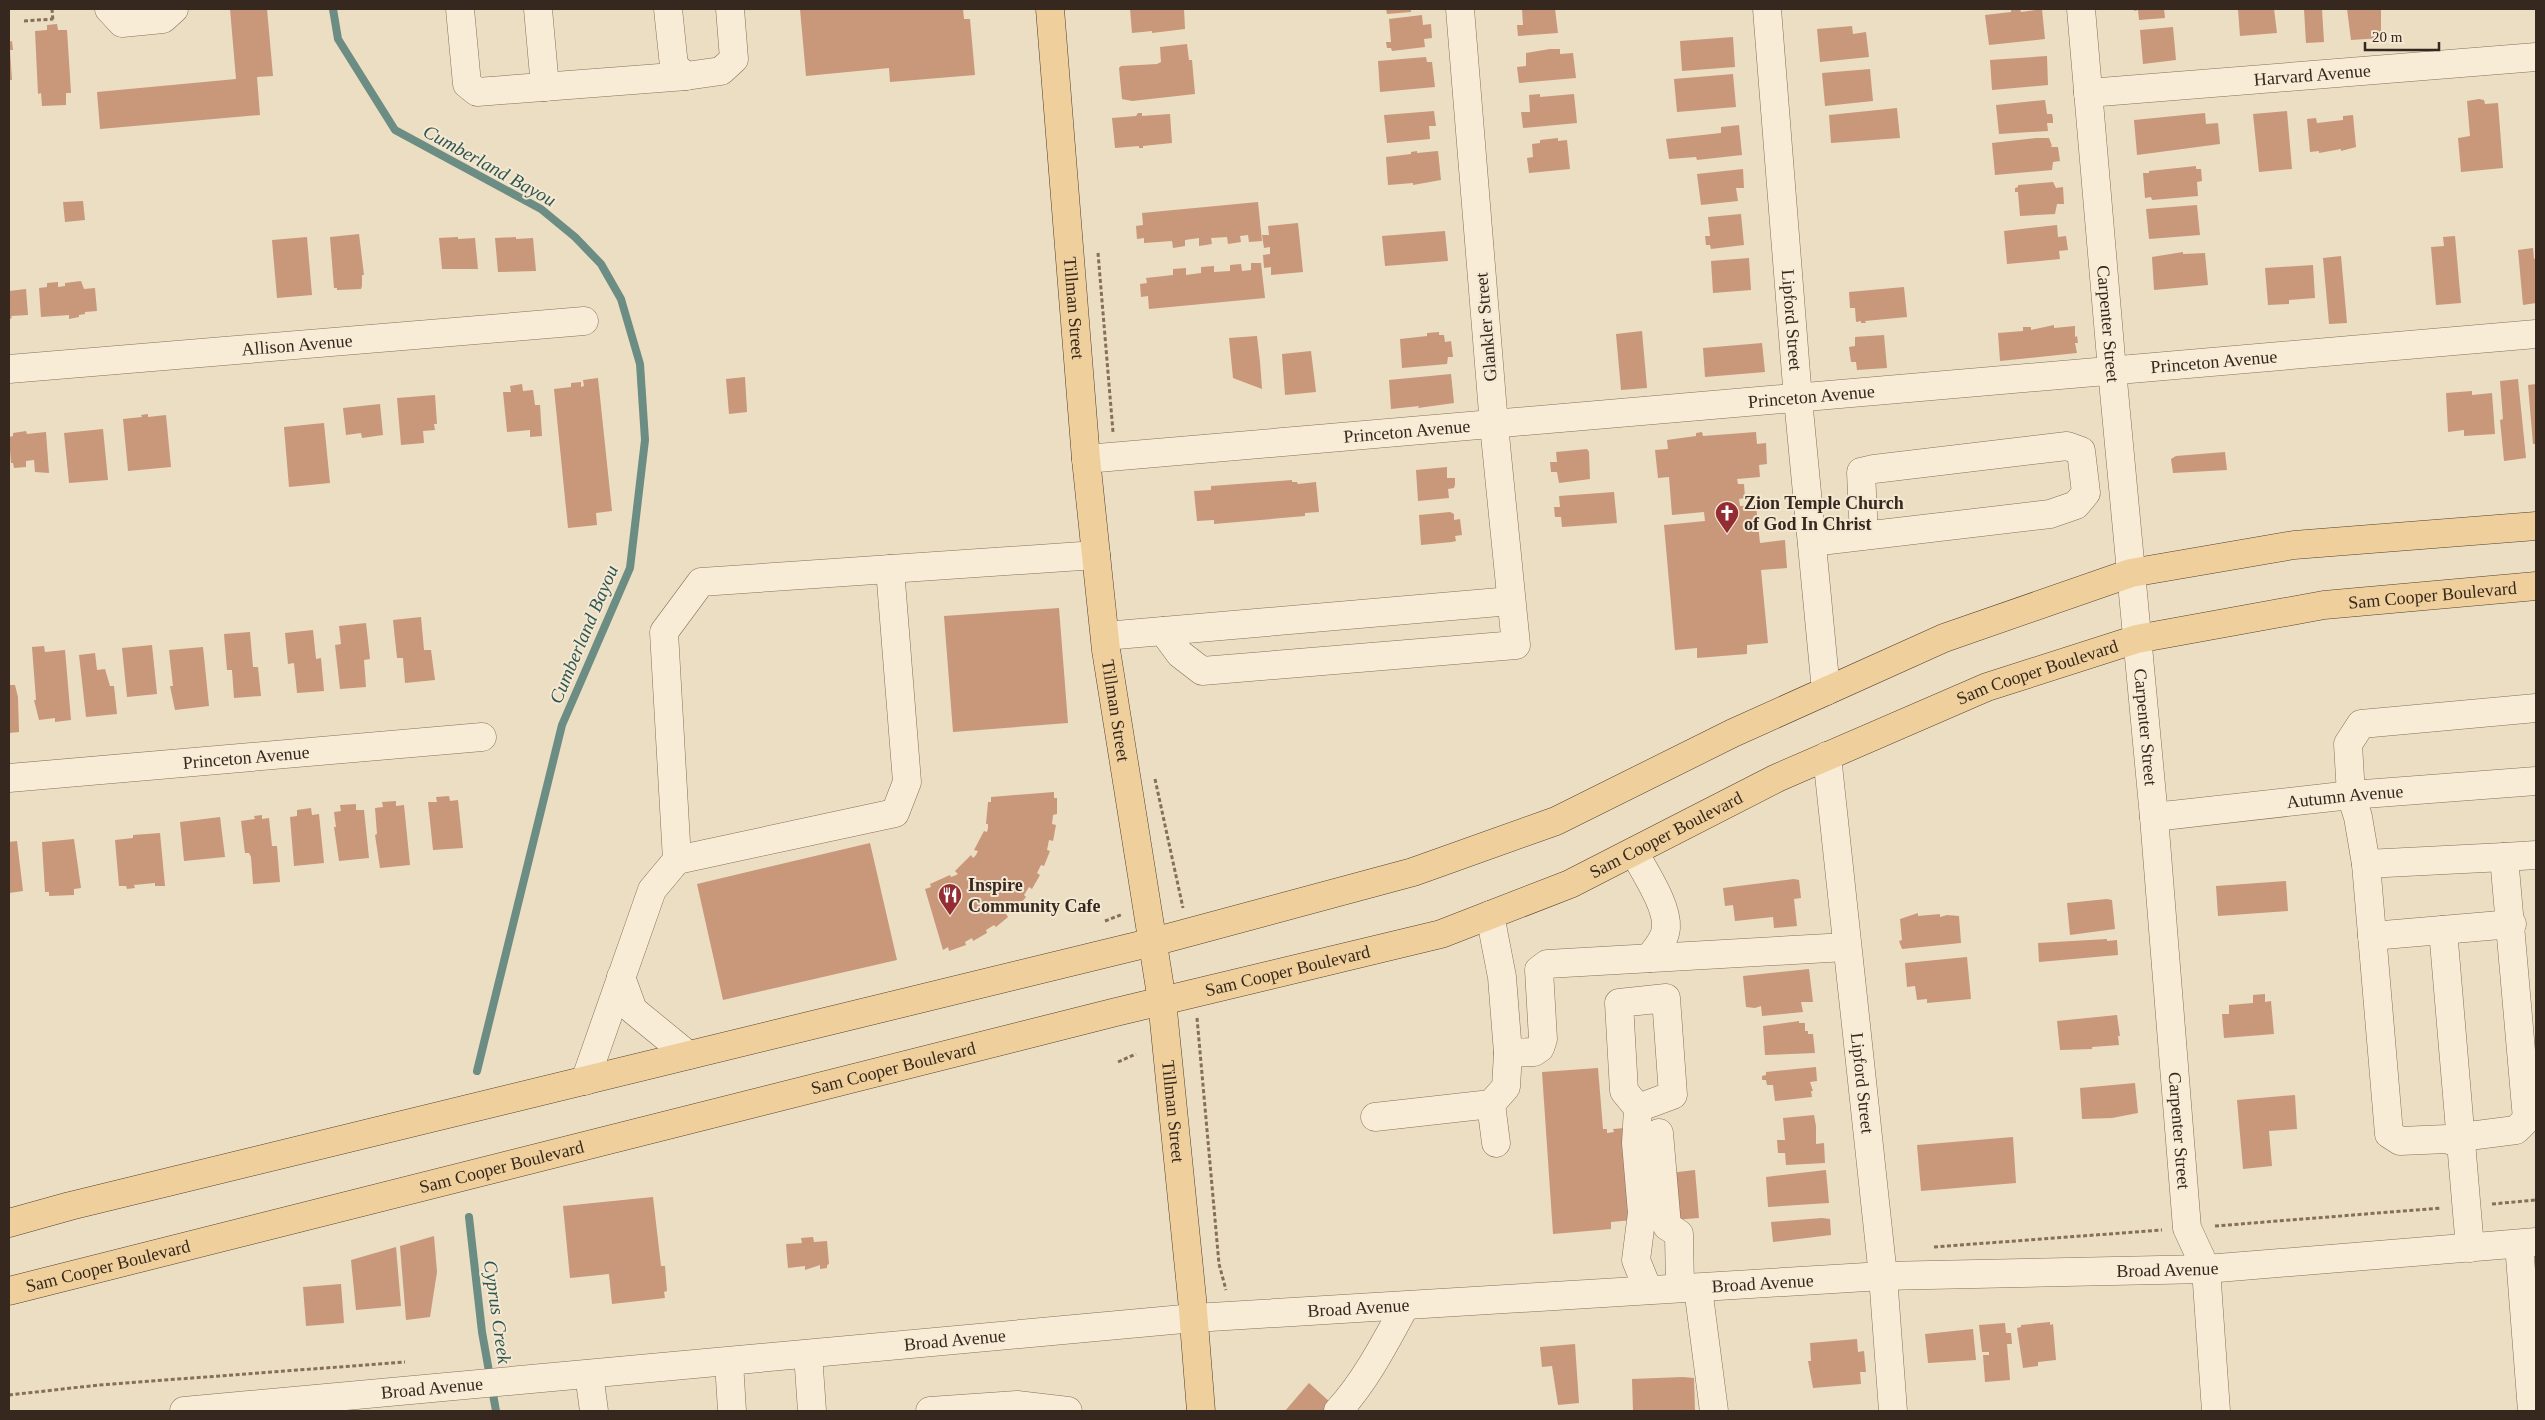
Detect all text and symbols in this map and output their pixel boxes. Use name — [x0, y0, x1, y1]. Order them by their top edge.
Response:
scale bar — [2365, 20, 2439, 52]
text: 20 m — [2372, 29, 2403, 45]
street label: Harvard Avenue — [2253, 60, 2371, 90]
water label: Cumberland Bayou — [420, 120, 560, 211]
street label: Tillman Street — [1060, 256, 1088, 360]
street label: Carpenter Street — [2093, 264, 2123, 383]
street label: Lipford Street — [1778, 269, 1806, 371]
street label: Glankler Street — [1471, 272, 1501, 382]
street label: Allison Avenue — [241, 330, 353, 360]
street label: Princeton Avenue — [2150, 346, 2278, 377]
street label: Princeton Avenue — [1747, 381, 1876, 412]
street label: Princeton Avenue — [1343, 416, 1471, 447]
place label: Zion Temple Church of God In Christ — [1744, 493, 1904, 534]
church icon: Zion Temple Church of God In Christ — [1714, 500, 1740, 534]
water label: Cumberland Bayou — [545, 562, 622, 707]
street label: Sam Cooper Boulevard — [2347, 578, 2517, 613]
street label: Sam Cooper Boulevard — [1954, 636, 2120, 709]
street label: Tillman Street — [1098, 658, 1134, 763]
street label: Carpenter Street — [2130, 668, 2161, 787]
street label: Princeton Avenue — [182, 742, 310, 773]
street label: Autumn Avenue — [2285, 781, 2404, 812]
street label: Sam Cooper Boulevard — [1586, 787, 1746, 882]
place label: Inspire Community Cafe — [968, 875, 1101, 916]
restaurant icon: Inspire Community Cafe — [937, 882, 963, 916]
street label: Sam Cooper Boulevard — [1203, 941, 1372, 1000]
street label: Lipford Street — [1847, 1032, 1878, 1135]
street label: Sam Cooper Boulevard — [809, 1038, 978, 1098]
street label: Tillman Street — [1158, 1059, 1188, 1164]
street label: Carpenter Street — [2165, 1071, 2194, 1190]
street label: Sam Cooper Boulevard — [417, 1136, 586, 1197]
street label: Sam Cooper Boulevard — [23, 1236, 192, 1296]
street label: Broad Avenue — [2116, 1258, 2219, 1281]
water label: Cyprus Creek — [480, 1259, 515, 1366]
street label: Broad Avenue — [1711, 1270, 1814, 1296]
street label: Broad Avenue — [1307, 1295, 1410, 1321]
street label: Broad Avenue — [903, 1325, 1007, 1355]
street label: Broad Avenue — [380, 1374, 484, 1403]

